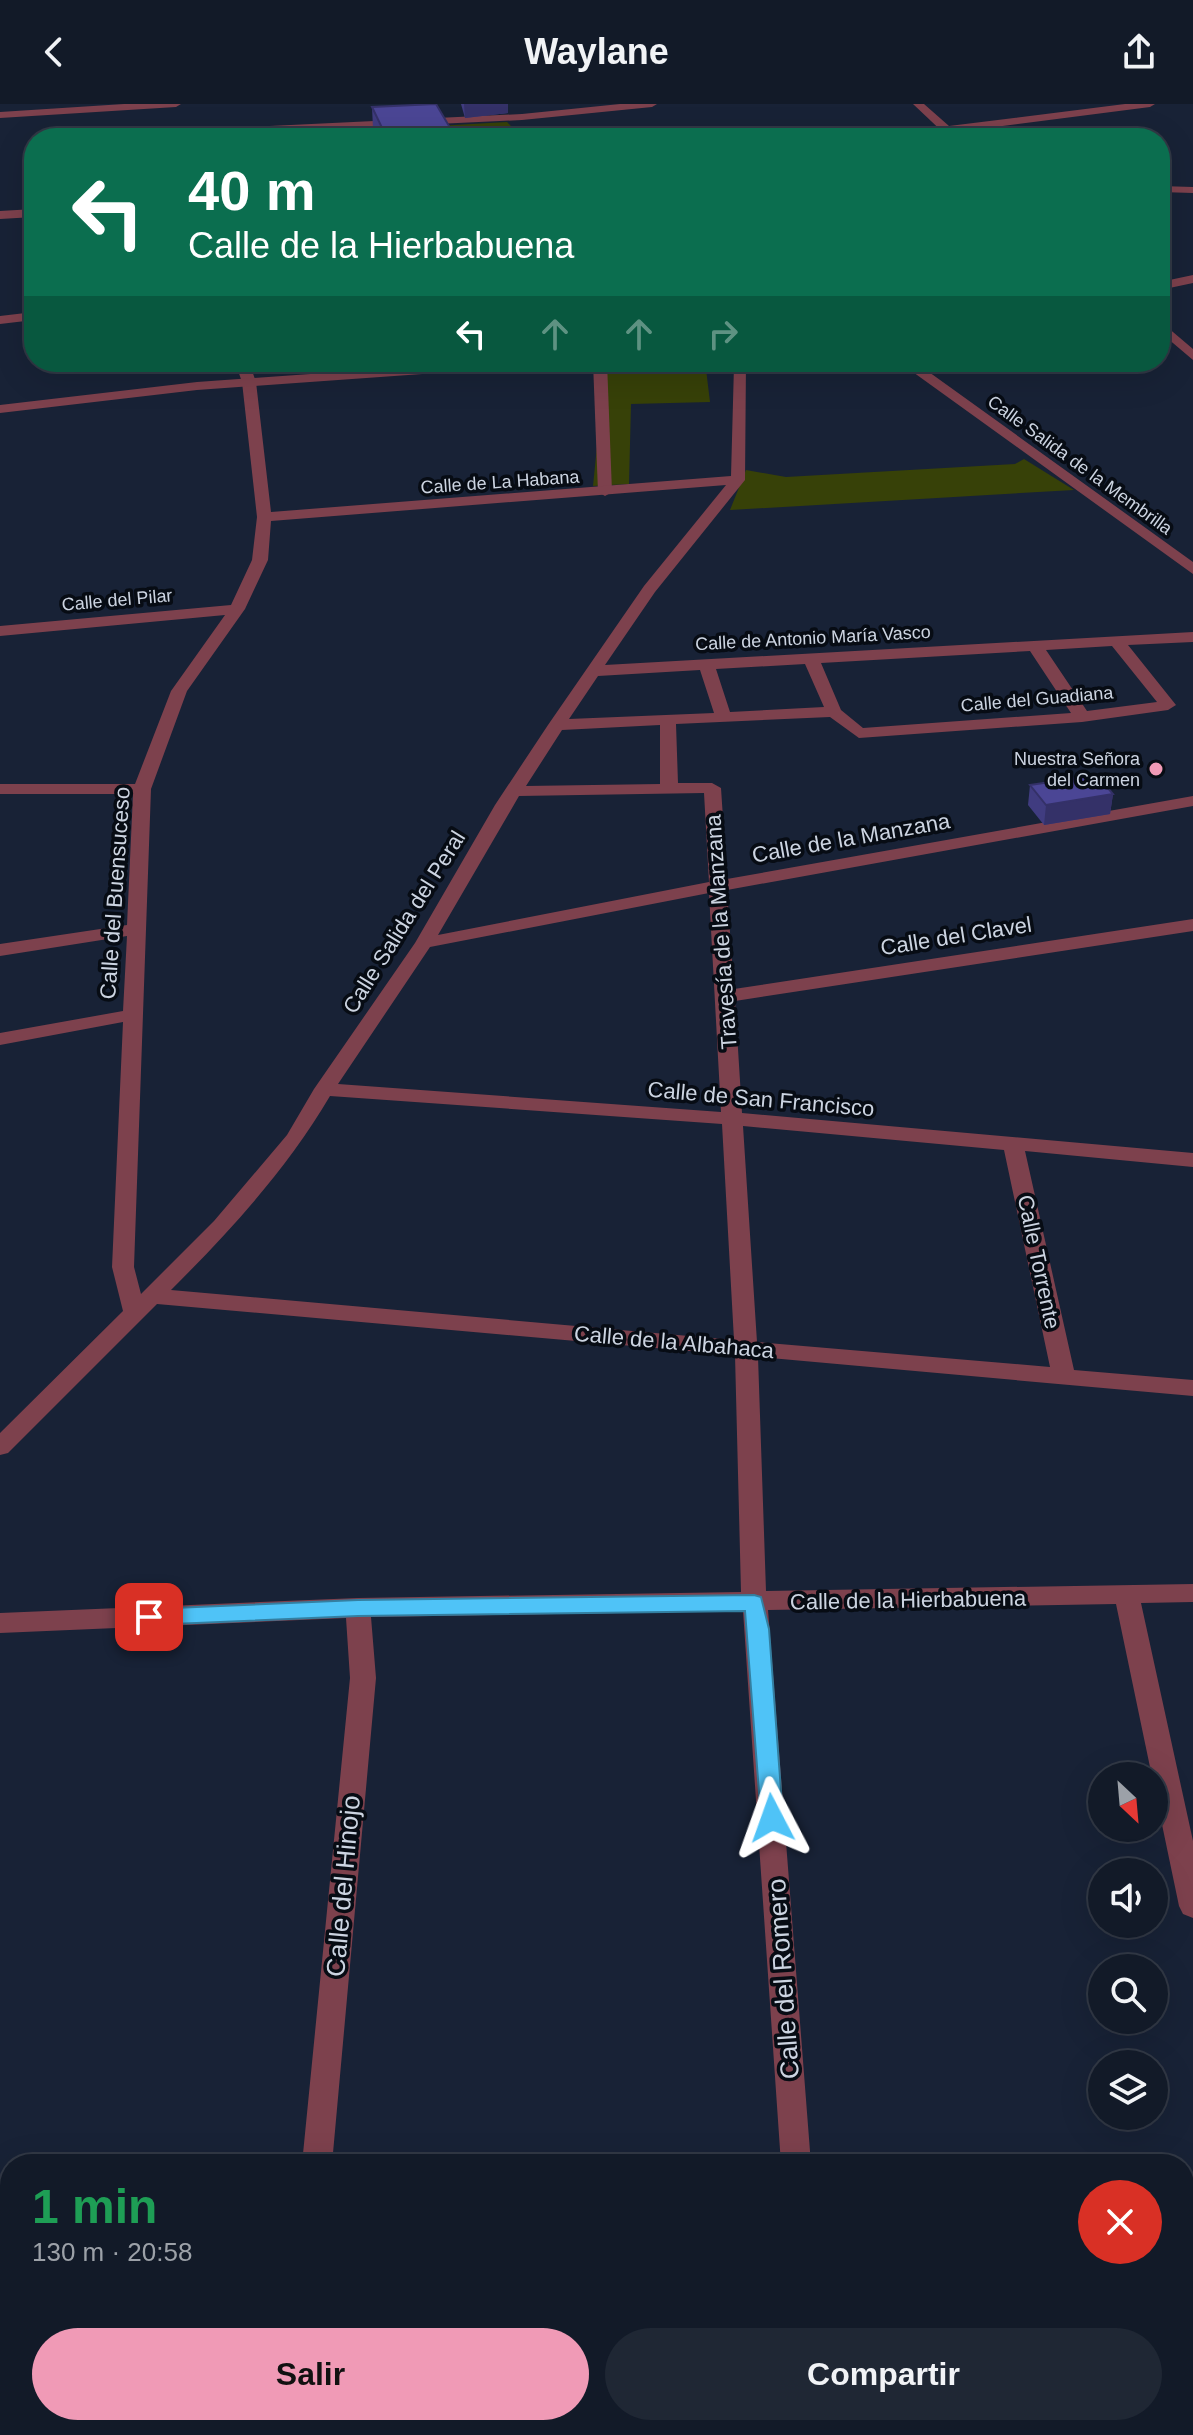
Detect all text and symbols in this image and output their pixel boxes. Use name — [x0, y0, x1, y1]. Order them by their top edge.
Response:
icon: back — [32, 30, 76, 74]
icon: share — [1117, 30, 1161, 74]
text: Waylane — [524, 31, 669, 72]
text: 40 m — [188, 159, 316, 222]
icon: left — [56, 160, 160, 264]
text: Calle de la Hierbabuena — [188, 225, 574, 266]
icon: left — [449, 312, 493, 356]
icon: ahead — [533, 312, 577, 356]
icon: ahead — [617, 312, 661, 356]
icon: right — [701, 312, 745, 356]
street label: Calle Salida de la Membrilla — [984, 391, 1177, 539]
street label: Calle de La Habana — [420, 466, 581, 498]
street label: Calle del Pilar — [61, 585, 173, 615]
street label: Calle de Antonio María Vasco — [695, 622, 931, 654]
street label: Calle del Guadiana — [960, 682, 1115, 716]
place label: Nuestra Señora del Carmen — [1014, 749, 1141, 790]
marker: Nuestra Señora del Carmen — [1147, 760, 1165, 778]
street label: Calle del Buensuceso — [95, 786, 135, 1000]
street label: Calle de la Manzana — [750, 808, 953, 868]
street label: Travesía de la Manzana — [700, 813, 742, 1050]
street label: Calle Salida del Peral — [338, 826, 470, 1018]
street label: Calle del Clavel — [879, 912, 1033, 960]
street label: Calle de San Francisco — [647, 1077, 875, 1121]
street label: Calle Torrente — [1013, 1193, 1065, 1331]
street label: Calle de la Albahaca — [573, 1321, 776, 1363]
pin — [115, 1583, 183, 1651]
street label: Calle de la Hierbabuena — [790, 1585, 1027, 1615]
icon: arrive — [127, 1595, 171, 1639]
north arrow — [1088, 1762, 1168, 1842]
map controls — [1088, 1762, 1168, 2130]
position arrow — [730, 1776, 814, 1860]
street label: Calle del Hinojo — [320, 1794, 366, 1978]
button: sound — [1088, 1858, 1168, 1938]
street label: Calle del Romero — [761, 1878, 805, 2080]
button: search — [1088, 1954, 1168, 2034]
button: layers — [1088, 2050, 1168, 2130]
text: 1 min — [32, 2180, 157, 2233]
button: close — [1078, 2180, 1162, 2264]
text: 130 m · 20:58 — [32, 2237, 192, 2267]
button: Salir — [32, 2328, 589, 2420]
button: Compartir — [605, 2328, 1162, 2420]

